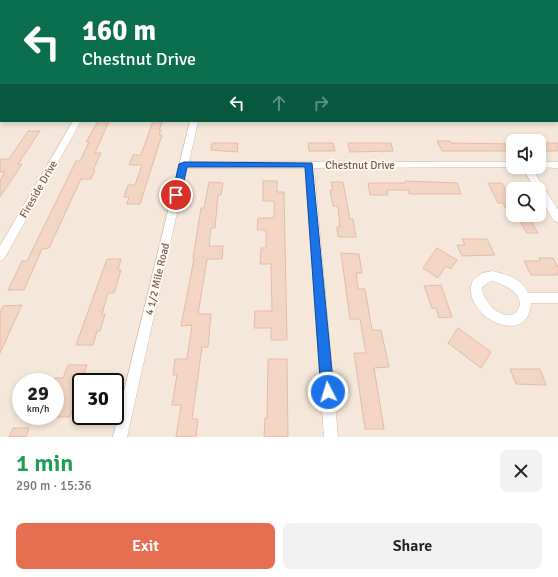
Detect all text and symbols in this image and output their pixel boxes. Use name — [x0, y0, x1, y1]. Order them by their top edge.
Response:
text: 160 m — [82, 14, 156, 48]
icon: left — [16, 16, 68, 68]
text: Chestnut Drive — [82, 48, 196, 70]
icon: left — [226, 92, 248, 114]
icon: ahead — [268, 92, 290, 114]
icon: right — [310, 92, 332, 114]
map controls — [506, 134, 546, 222]
button: sound — [506, 134, 546, 174]
street label: Fireside Drive — [17, 158, 60, 220]
street label: Chestnut Drive — [325, 159, 395, 172]
pin — [159, 178, 193, 212]
button: search — [506, 182, 546, 222]
icon: arrive — [165, 184, 187, 206]
street label: 4 1/2 Mile Road — [143, 242, 172, 317]
position arrow — [307, 371, 349, 413]
speed limit sign: 30 — [72, 373, 124, 425]
text: 29 — [27, 381, 49, 406]
text: km/h — [27, 403, 49, 415]
text: 1 min — [16, 448, 73, 478]
button: close — [500, 450, 542, 492]
text: 290 m · 15:36 — [16, 478, 92, 494]
button: Exit — [16, 523, 275, 569]
button: Share — [283, 523, 542, 569]

